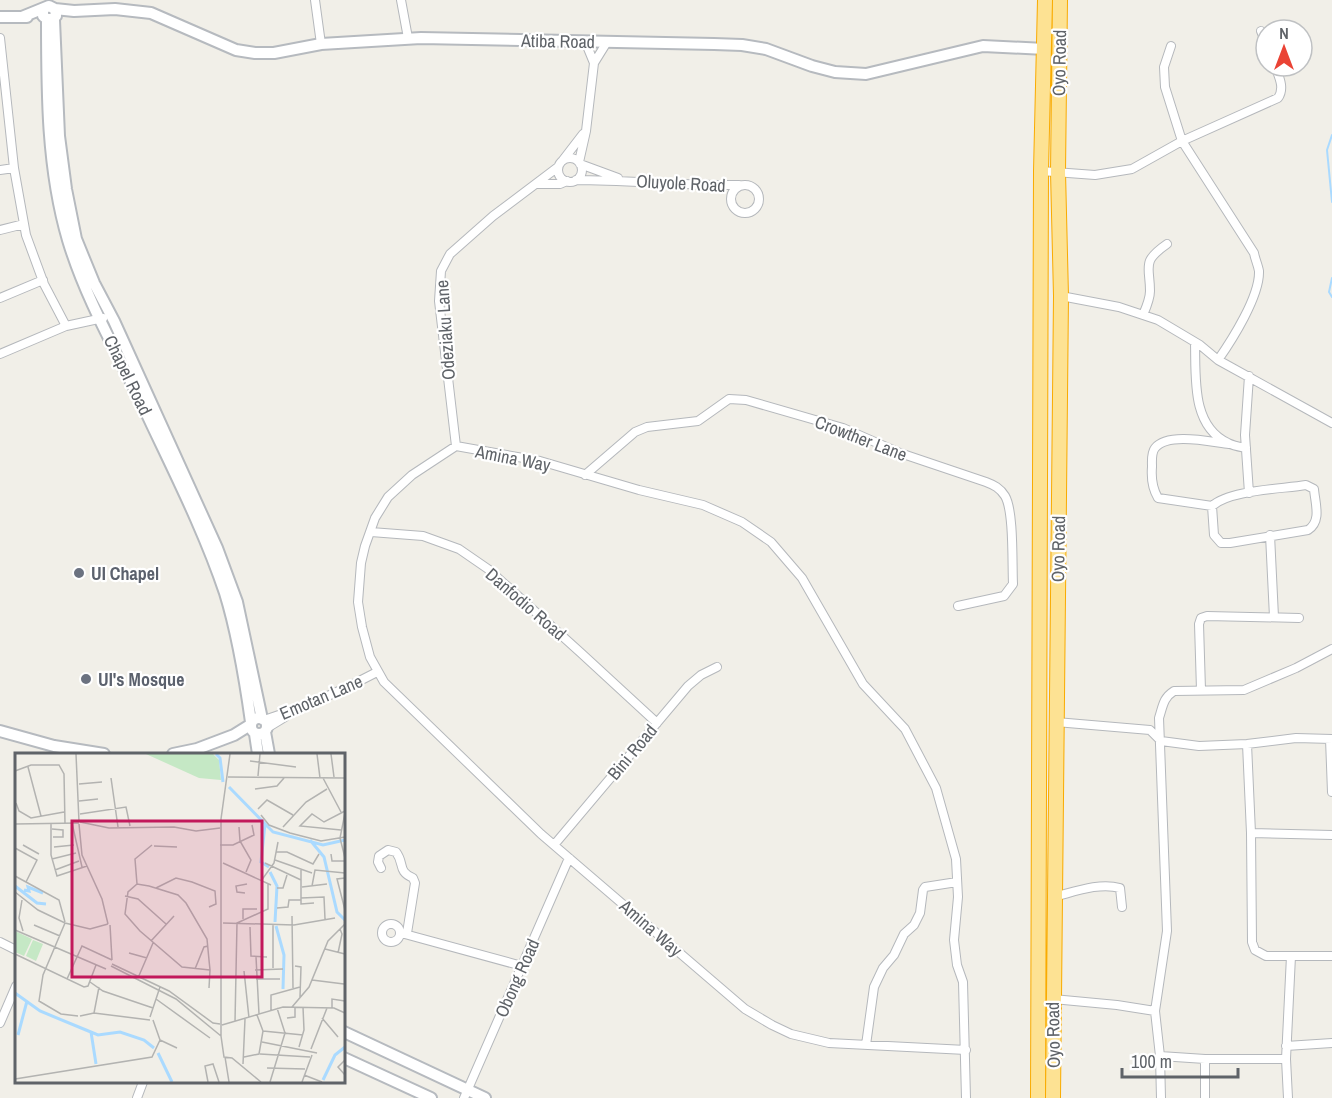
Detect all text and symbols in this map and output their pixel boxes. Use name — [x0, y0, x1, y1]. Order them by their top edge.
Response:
north arrow — [1254, 18, 1314, 78]
text: N — [1279, 22, 1289, 44]
street label: Atiba Road — [520, 28, 595, 54]
street label: Oyo Road — [1046, 30, 1072, 96]
street label: Oluyole Road — [636, 168, 726, 198]
street label: Odeziaku Lane — [429, 279, 461, 381]
street label: Chapel Road — [98, 331, 158, 419]
street label: Crowther Lane — [811, 409, 911, 467]
street label: Amina Way — [472, 438, 553, 478]
street label: Oyo Road — [1045, 516, 1071, 582]
place label: UI Chapel — [91, 561, 159, 586]
street label: Danfodio Road — [480, 562, 572, 646]
marker: UI Chapel — [72, 566, 86, 580]
place label: UI's Mosque — [98, 667, 184, 692]
street label: Emotan Lane — [276, 668, 366, 726]
marker: UI's Mosque — [79, 672, 93, 686]
street label: Bini Road — [601, 719, 663, 785]
inset map — [15, 753, 345, 1083]
street label: Amina Way — [613, 893, 688, 963]
street label: Obong Road — [489, 935, 545, 1021]
street label: Oyo Road — [1040, 1002, 1066, 1068]
scale bar — [1122, 1041, 1238, 1079]
text: 100 m — [1131, 1049, 1172, 1074]

